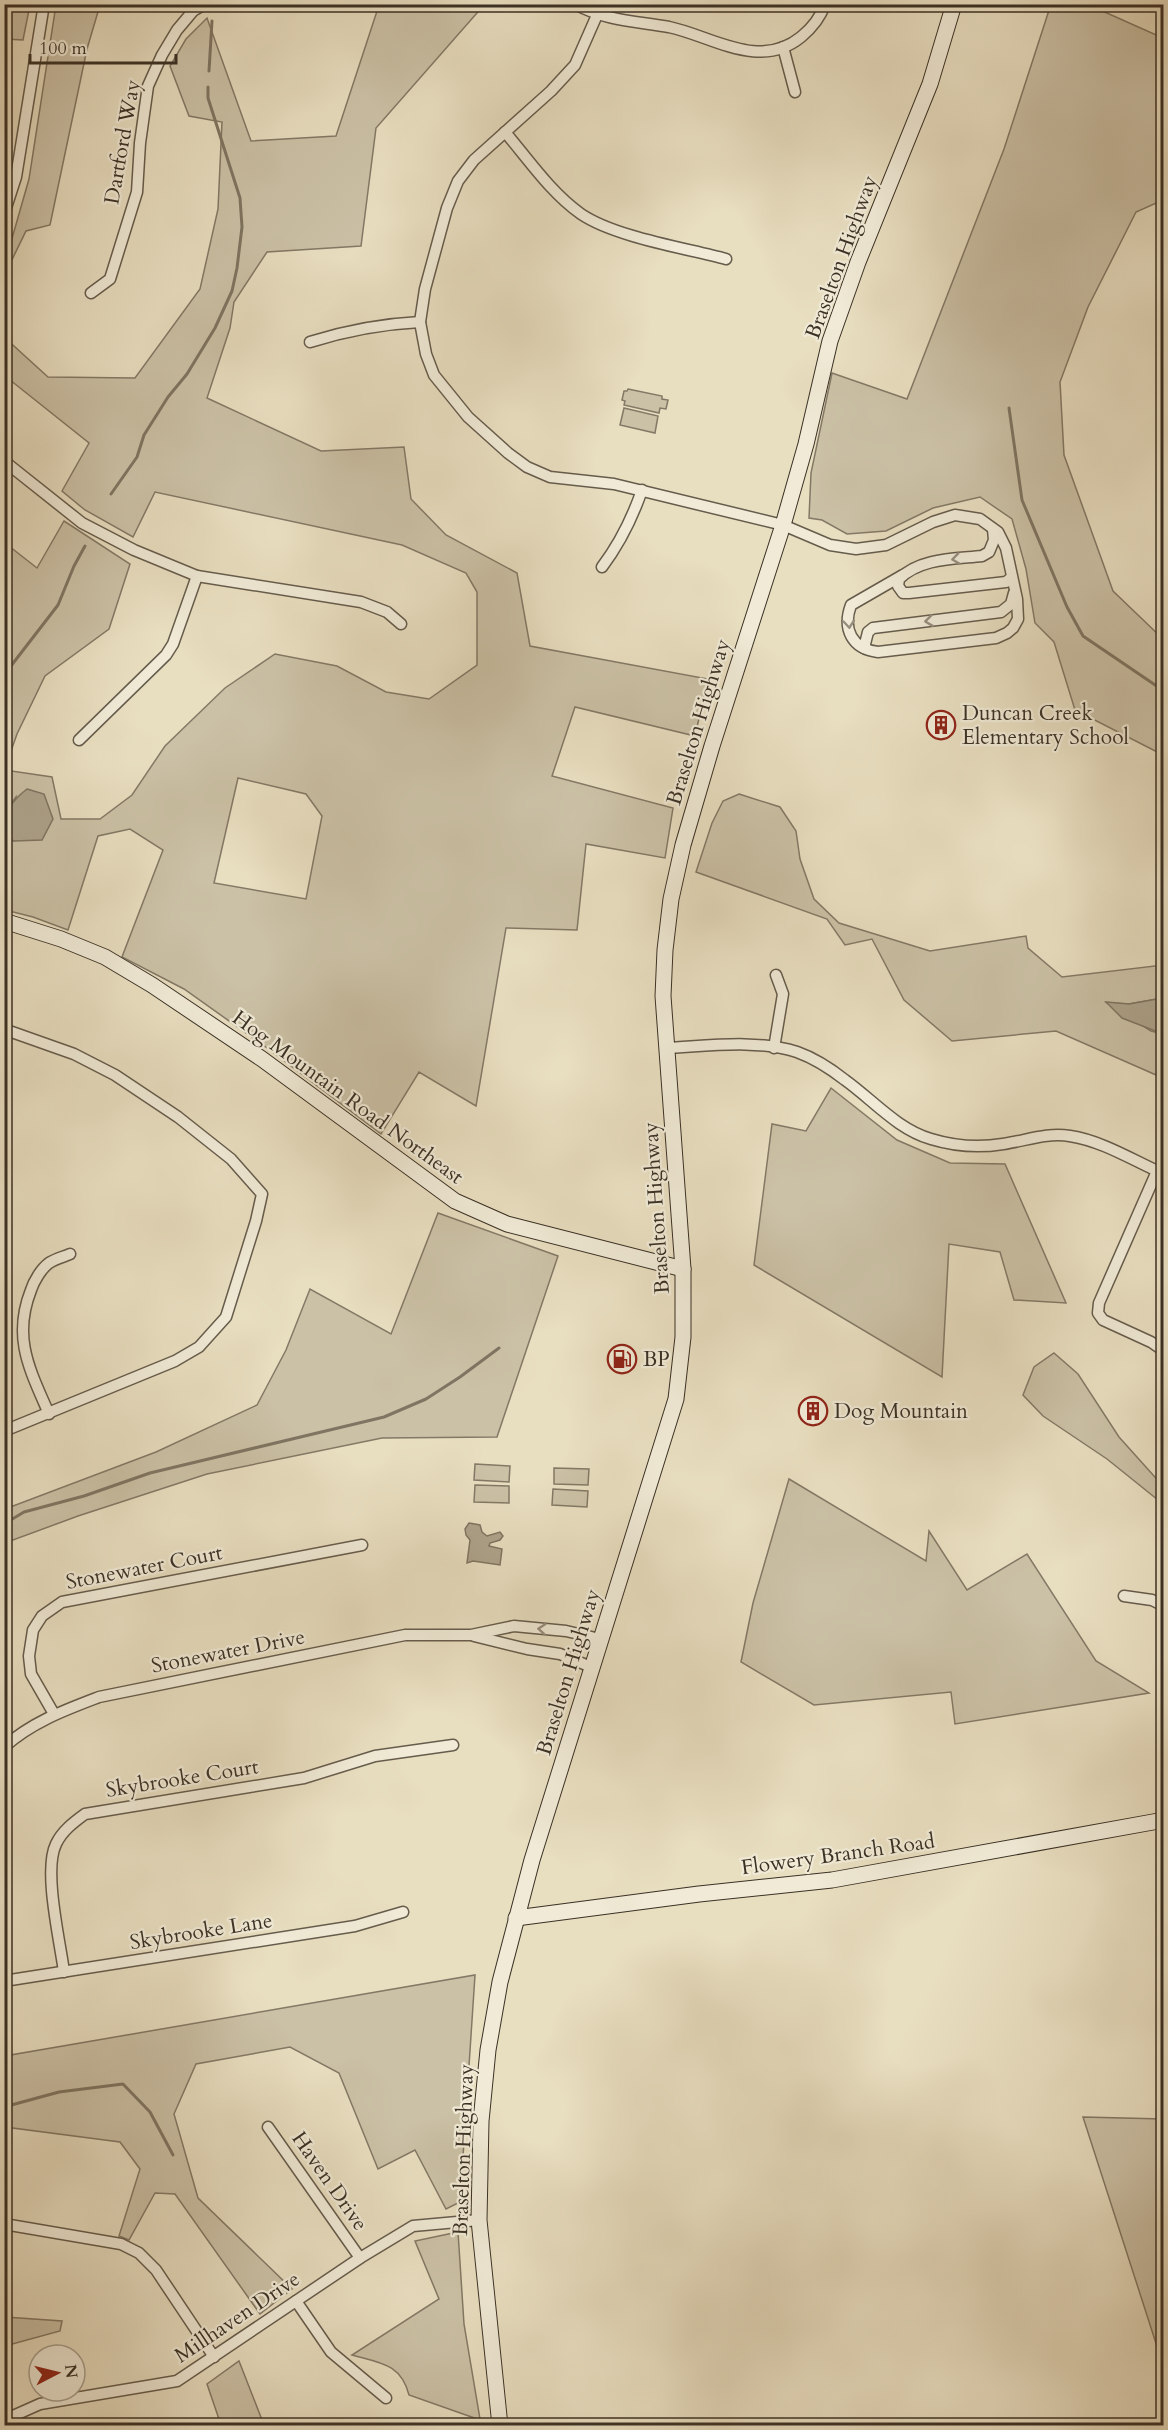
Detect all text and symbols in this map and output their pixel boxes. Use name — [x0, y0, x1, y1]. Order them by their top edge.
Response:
scale bar — [30, 27, 176, 65]
text: 100 m — [39, 36, 87, 61]
street label: Dartford Way — [97, 78, 148, 207]
street label: Braselton Highway — [798, 171, 885, 343]
one-way arrow — [951, 552, 960, 565]
one-way arrow — [924, 614, 934, 627]
one-way arrow — [842, 619, 855, 628]
street label: Braselton Highway — [659, 636, 738, 809]
place label: Duncan Creek Elementary School — [962, 699, 1129, 752]
building icon: Duncan Creek Elementary School — [925, 709, 957, 741]
street label: Hog Mountain Road Northeast — [226, 1004, 469, 1191]
street label: Braselton Highway — [636, 1121, 677, 1295]
fuel station icon: BP — [606, 1343, 638, 1375]
place label: BP — [643, 1345, 670, 1374]
building icon: Dog Mountain — [797, 1395, 829, 1427]
place label: Dog Mountain — [834, 1397, 968, 1426]
street label: Stonewater Court — [63, 1538, 225, 1597]
street label: Braselton Highway — [529, 1586, 608, 1759]
street label: Stonewater Drive — [149, 1622, 308, 1681]
one-way arrow — [537, 1623, 547, 1636]
street label: Skybrooke Court — [104, 1752, 261, 1805]
street label: Flowery Branch Road — [739, 1827, 937, 1882]
street label: Skybrooke Lane — [128, 1906, 275, 1957]
street label: Braselton Highway — [446, 2063, 481, 2237]
street label: Haven Drive — [285, 2126, 374, 2237]
street label: Millhaven Drive — [169, 2265, 306, 2370]
north arrow — [27, 2343, 87, 2403]
text: N — [59, 2363, 83, 2380]

